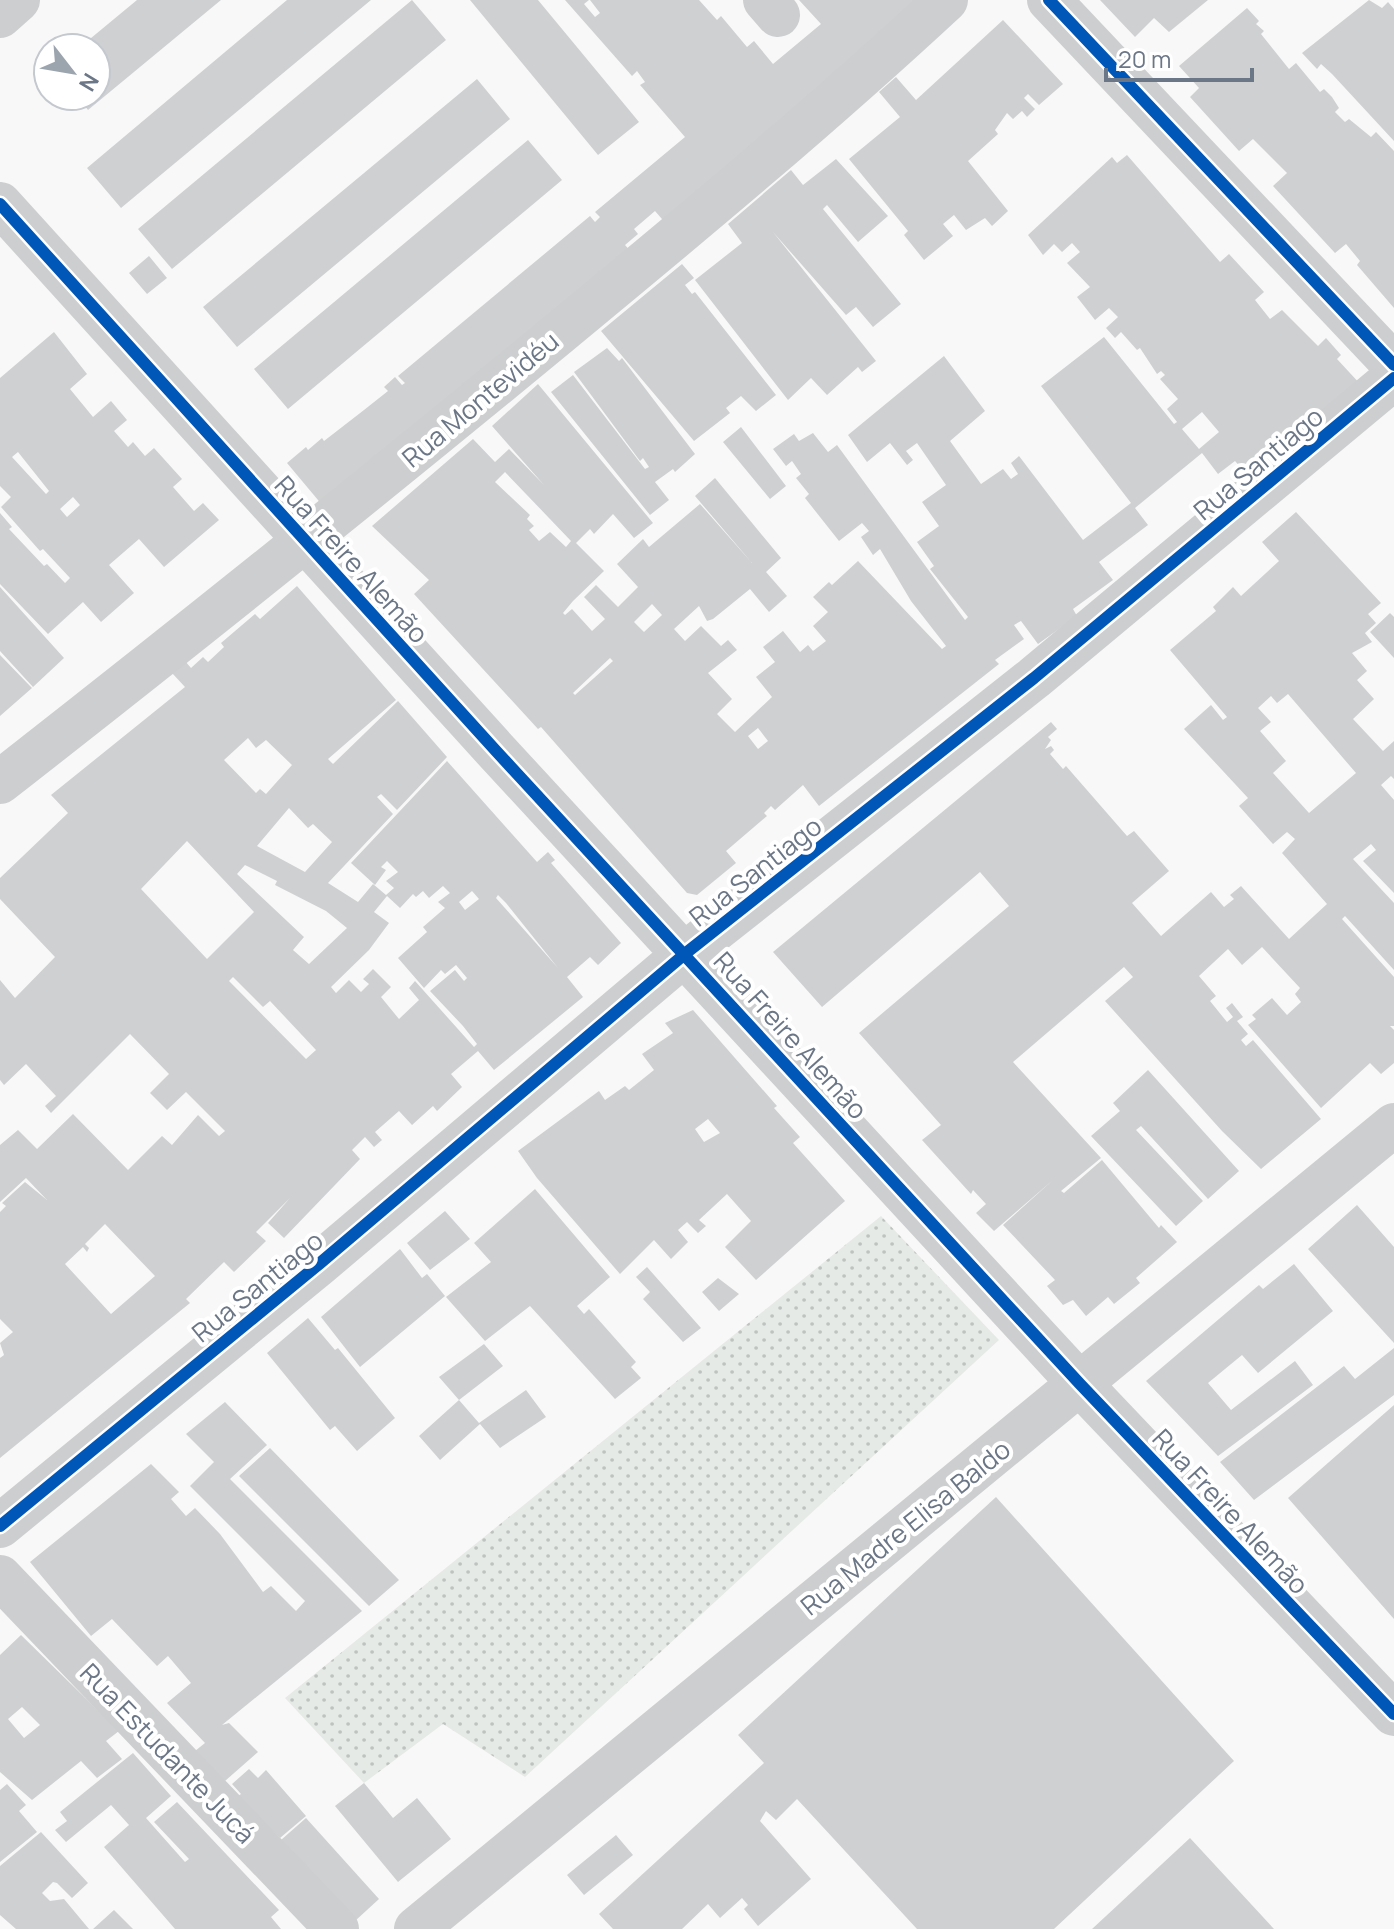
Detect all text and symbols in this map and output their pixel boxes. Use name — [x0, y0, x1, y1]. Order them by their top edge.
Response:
north arrow — [32, 32, 112, 112]
scale bar — [1106, 32, 1252, 82]
text: 20 m — [1118, 42, 1171, 75]
text: N — [72, 68, 106, 97]
street label: Rua Montevidéu — [394, 323, 566, 475]
street label: Rua Santiago — [1185, 398, 1331, 528]
street label: Rua Freire Alemão — [267, 468, 437, 650]
street label: Rua Santiago — [681, 808, 829, 934]
street label: Rua Freire Alemão — [706, 944, 876, 1126]
street label: Rua Santiago — [184, 1222, 330, 1350]
street label: Rua Freire Alemão — [1145, 1421, 1317, 1601]
street label: Rua Madre Elisa Baldo — [793, 1431, 1017, 1623]
street label: Rua Estudante Jucá — [73, 1655, 263, 1851]

